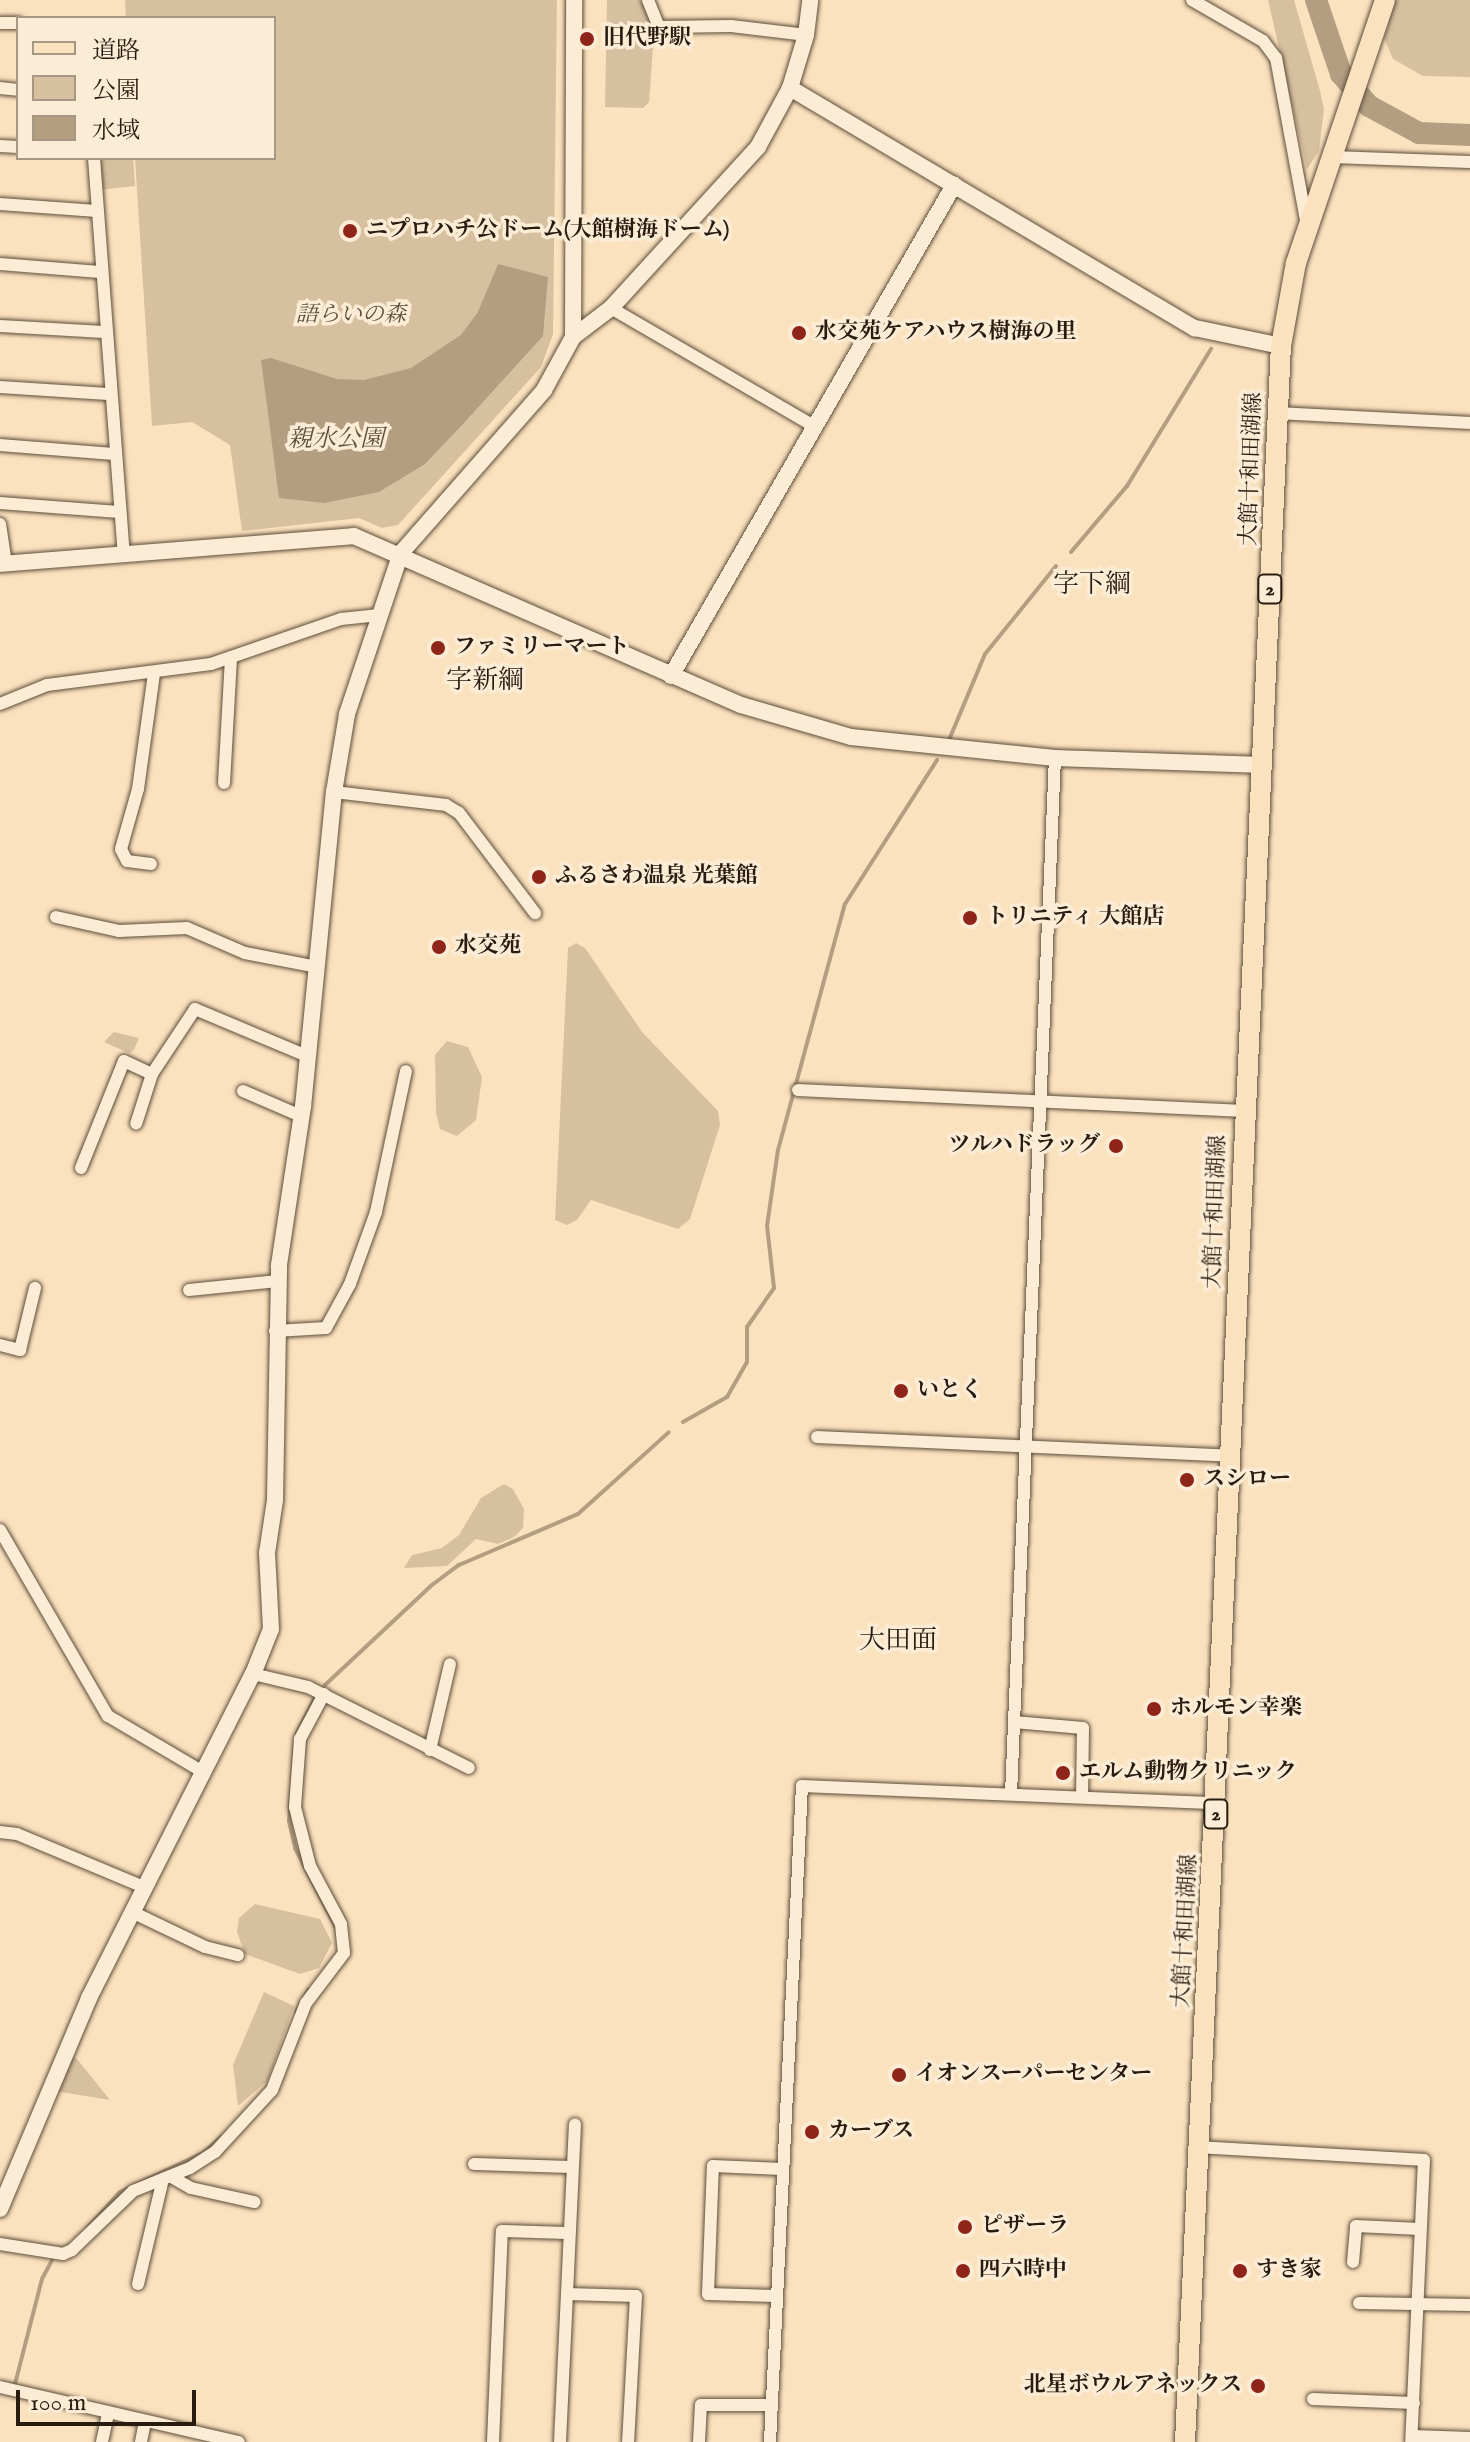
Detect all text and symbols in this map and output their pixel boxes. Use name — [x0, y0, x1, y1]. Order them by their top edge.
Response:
legend — [16, 16, 276, 160]
place label: 旧代野駅 — [603, 26, 691, 52]
marker: 旧代野駅 — [578, 30, 596, 48]
text: 道路 — [92, 36, 140, 67]
text: 公園 — [92, 76, 140, 107]
text: 水域 — [92, 116, 140, 147]
place label: ニプロハチ公ドーム(大館樹海ドーム) — [366, 218, 729, 244]
marker: ニプロハチ公ドーム(大館樹海ドーム) — [341, 222, 359, 240]
park label: 語らいの森 — [296, 303, 406, 329]
place label: 水交苑ケアハウス樹海の里 — [815, 320, 1079, 346]
marker: 水交苑ケアハウス樹海の里 — [790, 324, 808, 342]
street label: 大館十和田湖線 — [1236, 392, 1268, 546]
water label: 親水公園 — [288, 426, 384, 454]
district label: 字下綱 — [1053, 569, 1131, 601]
road number: 2 — [1256, 573, 1284, 605]
place label: ファミリーマート — [454, 635, 630, 661]
marker: ファミリーマート — [429, 639, 447, 657]
district label: 字新綱 — [446, 665, 524, 697]
place label: ふるさわ温泉 光葉館 — [555, 864, 758, 890]
marker: ふるさわ温泉 光葉館 — [530, 868, 548, 886]
place label: トリニティ 大館店 — [986, 905, 1167, 931]
marker: トリニティ 大館店 — [961, 909, 979, 927]
place label: 水交苑 — [455, 934, 521, 960]
marker: 水交苑 — [430, 938, 448, 956]
place label: ツルハドラッグ — [946, 1133, 1100, 1159]
street label: 大館十和田湖線 — [1200, 1135, 1232, 1289]
marker: ツルハドラッグ — [1107, 1137, 1125, 1155]
place label: いとく — [917, 1378, 983, 1404]
marker: いとく — [892, 1382, 910, 1400]
place label: スシロー — [1203, 1467, 1291, 1493]
marker: スシロー — [1178, 1471, 1196, 1489]
district label: 大田面 — [859, 1625, 937, 1657]
place label: ホルモン幸楽 — [1170, 1696, 1302, 1722]
marker: ホルモン幸楽 — [1145, 1700, 1163, 1718]
place label: エルム動物クリニック — [1079, 1760, 1299, 1786]
marker: エルム動物クリニック — [1054, 1764, 1072, 1782]
road number: 2 — [1202, 1798, 1230, 1830]
street label: 大館十和田湖線 — [1169, 1853, 1203, 2009]
place label: イオンスーパーセンター — [915, 2062, 1156, 2088]
marker: イオンスーパーセンター — [890, 2066, 908, 2084]
place label: カーブス — [828, 2119, 916, 2145]
marker: カーブス — [803, 2123, 821, 2141]
place label: ピザーラ — [981, 2214, 1069, 2240]
marker: ピザーラ — [956, 2218, 974, 2236]
place label: 四六時中 — [979, 2258, 1067, 2284]
place label: すき家 — [1256, 2258, 1322, 2284]
marker: 四六時中 — [954, 2262, 972, 2280]
marker: すき家 — [1231, 2262, 1249, 2280]
place label: 北星ボウルアネックス — [1022, 2373, 1242, 2399]
scale bar — [20, 2374, 200, 2424]
marker: 北星ボウルアネックス — [1249, 2377, 1267, 2395]
text: 100 m — [30, 2388, 86, 2419]

